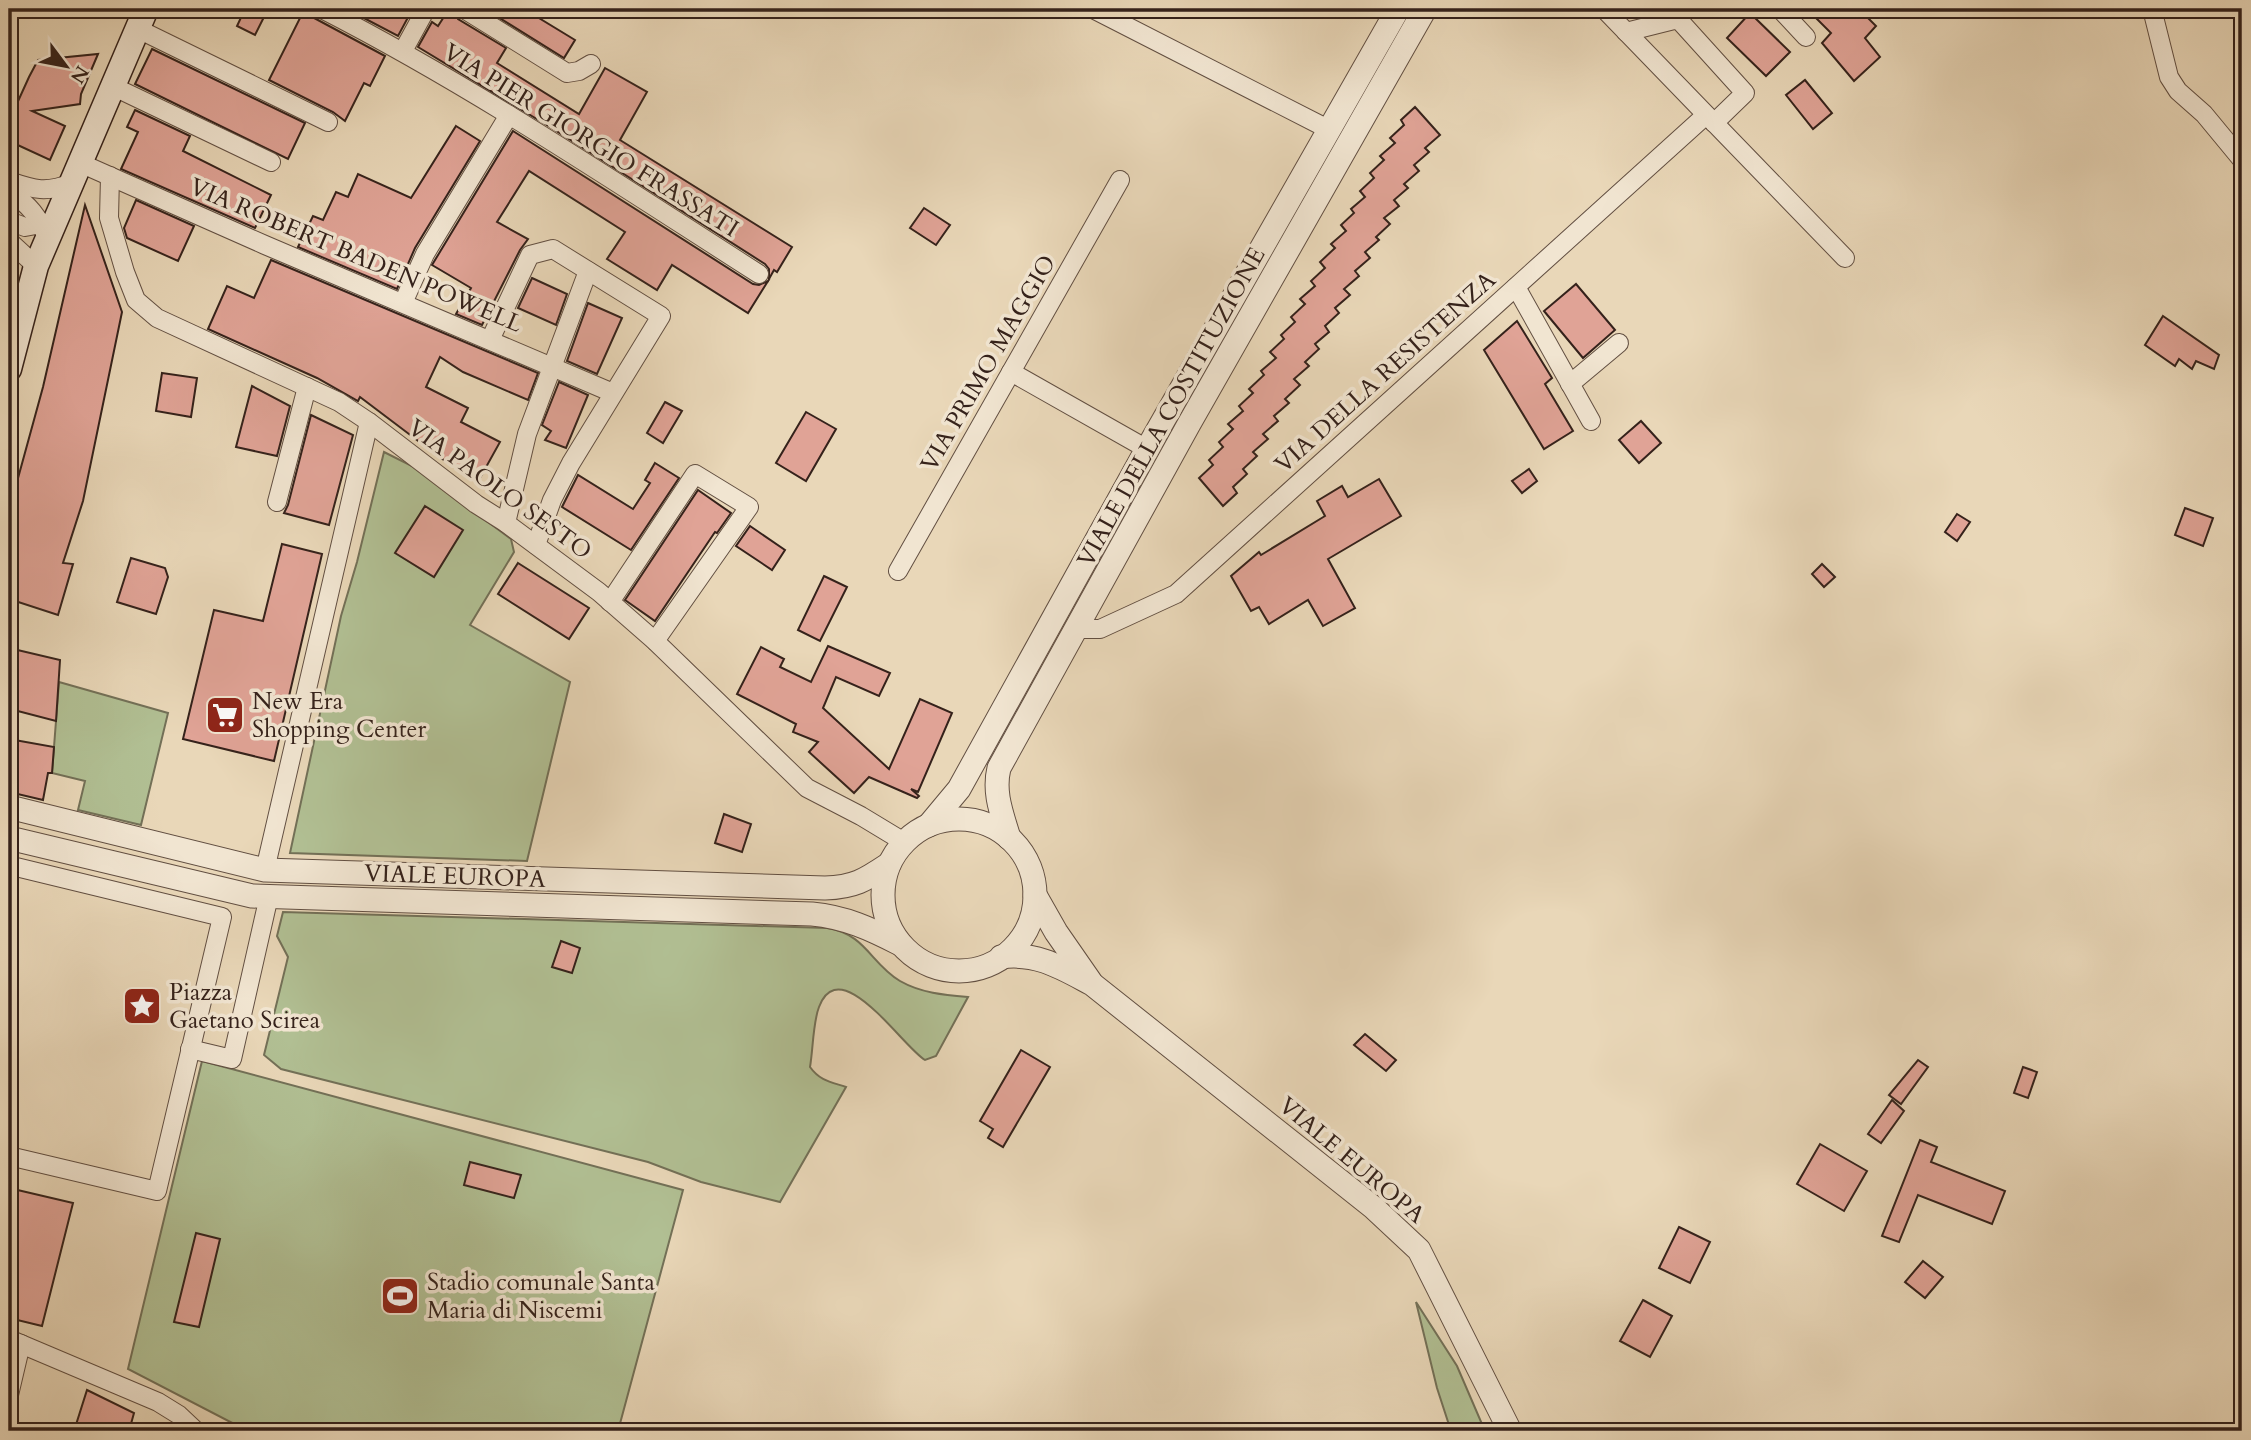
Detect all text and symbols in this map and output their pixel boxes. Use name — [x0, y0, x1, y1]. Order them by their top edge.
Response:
north arrow — [32, 32, 102, 102]
street label: VIA PIER GIORGIO FRASSATI — [437, 36, 745, 245]
text: N — [64, 61, 95, 89]
street label: VIA ROBERT BADEN POWELL — [184, 170, 528, 341]
street label: VIALE DELLA COSTITUZIONE — [1070, 241, 1273, 573]
street label: VIA PRIMO MAGGIO — [913, 249, 1064, 477]
street label: VIA DELLA RESISTENZA — [1268, 263, 1504, 481]
street label: VIA PAOLO SESTO — [401, 411, 599, 567]
place label: New Era Shopping Center — [252, 685, 426, 746]
supermarket icon: New Era Shopping Center — [204, 694, 246, 736]
street label: VIALE EUROPA — [364, 857, 547, 896]
place label: Piazza Gaetano Scirea — [169, 976, 321, 1037]
place icon: Piazza Gaetano Scirea — [121, 985, 163, 1027]
street label: VIALE EUROPA — [1271, 1089, 1433, 1232]
place label: Stadio comunale Santa Maria di Niscemi — [427, 1266, 655, 1327]
sports icon: Stadio comunale Santa Maria di Niscemi — [379, 1275, 421, 1317]

